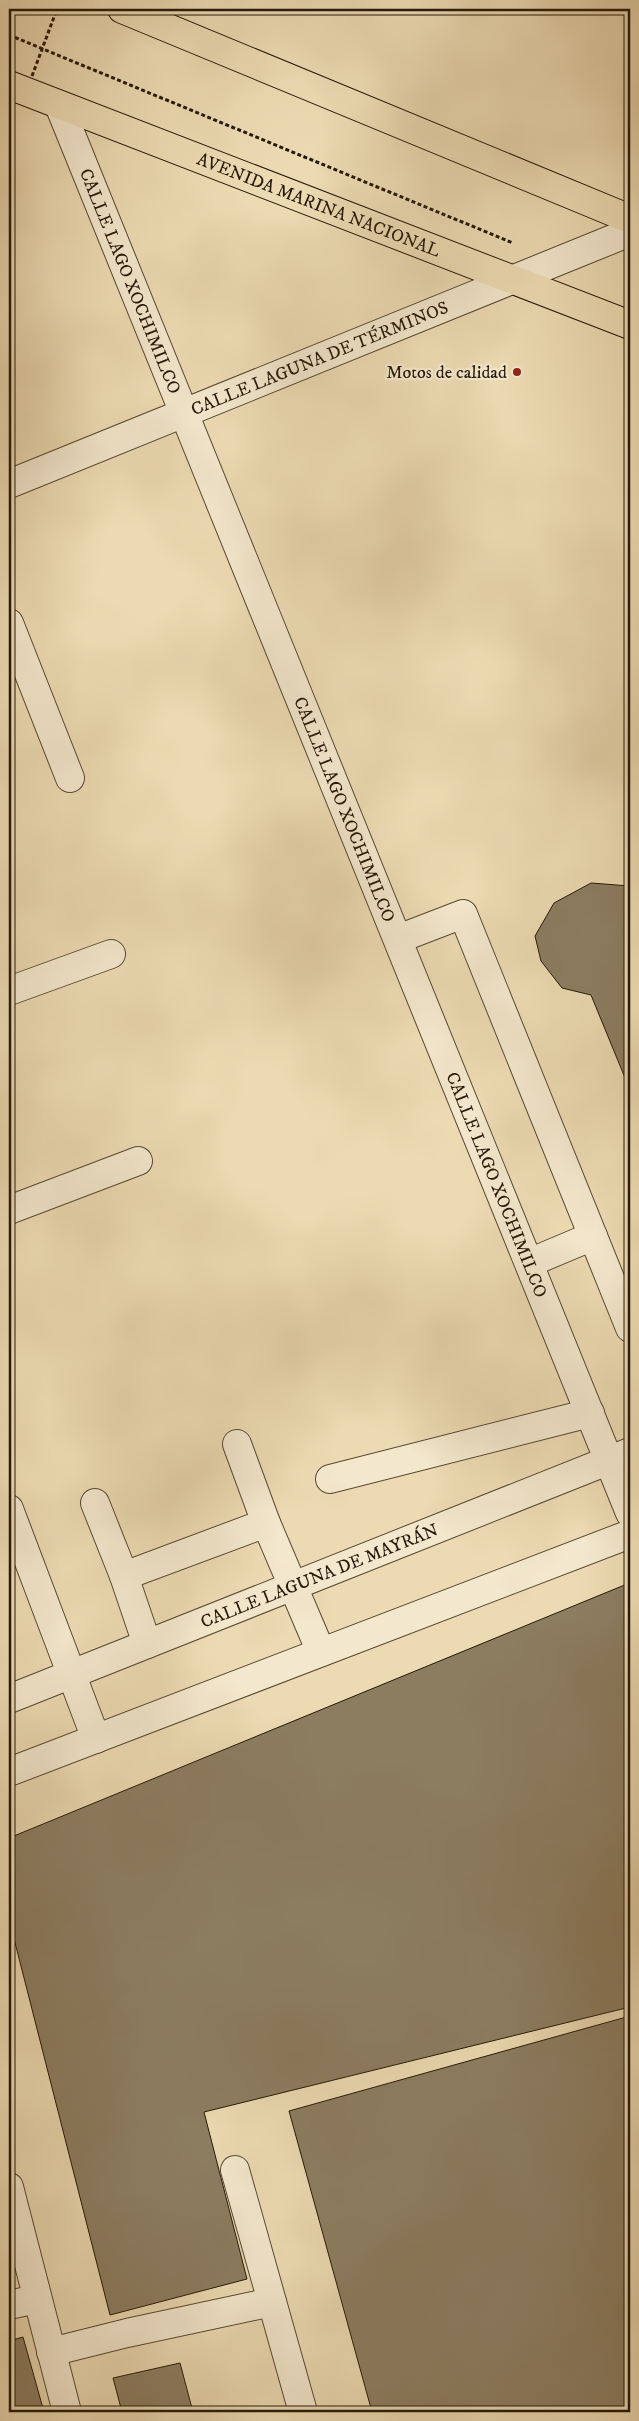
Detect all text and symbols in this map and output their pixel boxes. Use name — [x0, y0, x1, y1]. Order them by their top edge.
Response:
street label: AVENIDA MARINA NACIONAL — [193, 149, 443, 263]
street label: CALLE LAGO XOCHIMILCO — [74, 165, 185, 397]
street label: CALLE LAGUNA DE TÉRMINOS — [188, 297, 452, 421]
place label: Motos de calidad — [386, 362, 507, 384]
marker: Motos de calidad — [511, 366, 523, 378]
street label: CALLE LAGO XOCHIMILCO — [288, 694, 399, 926]
street label: CALLE LAGO XOCHIMILCO — [440, 1069, 551, 1301]
street label: CALLE LAGUNA DE MAYRÁN — [198, 1519, 442, 1634]

